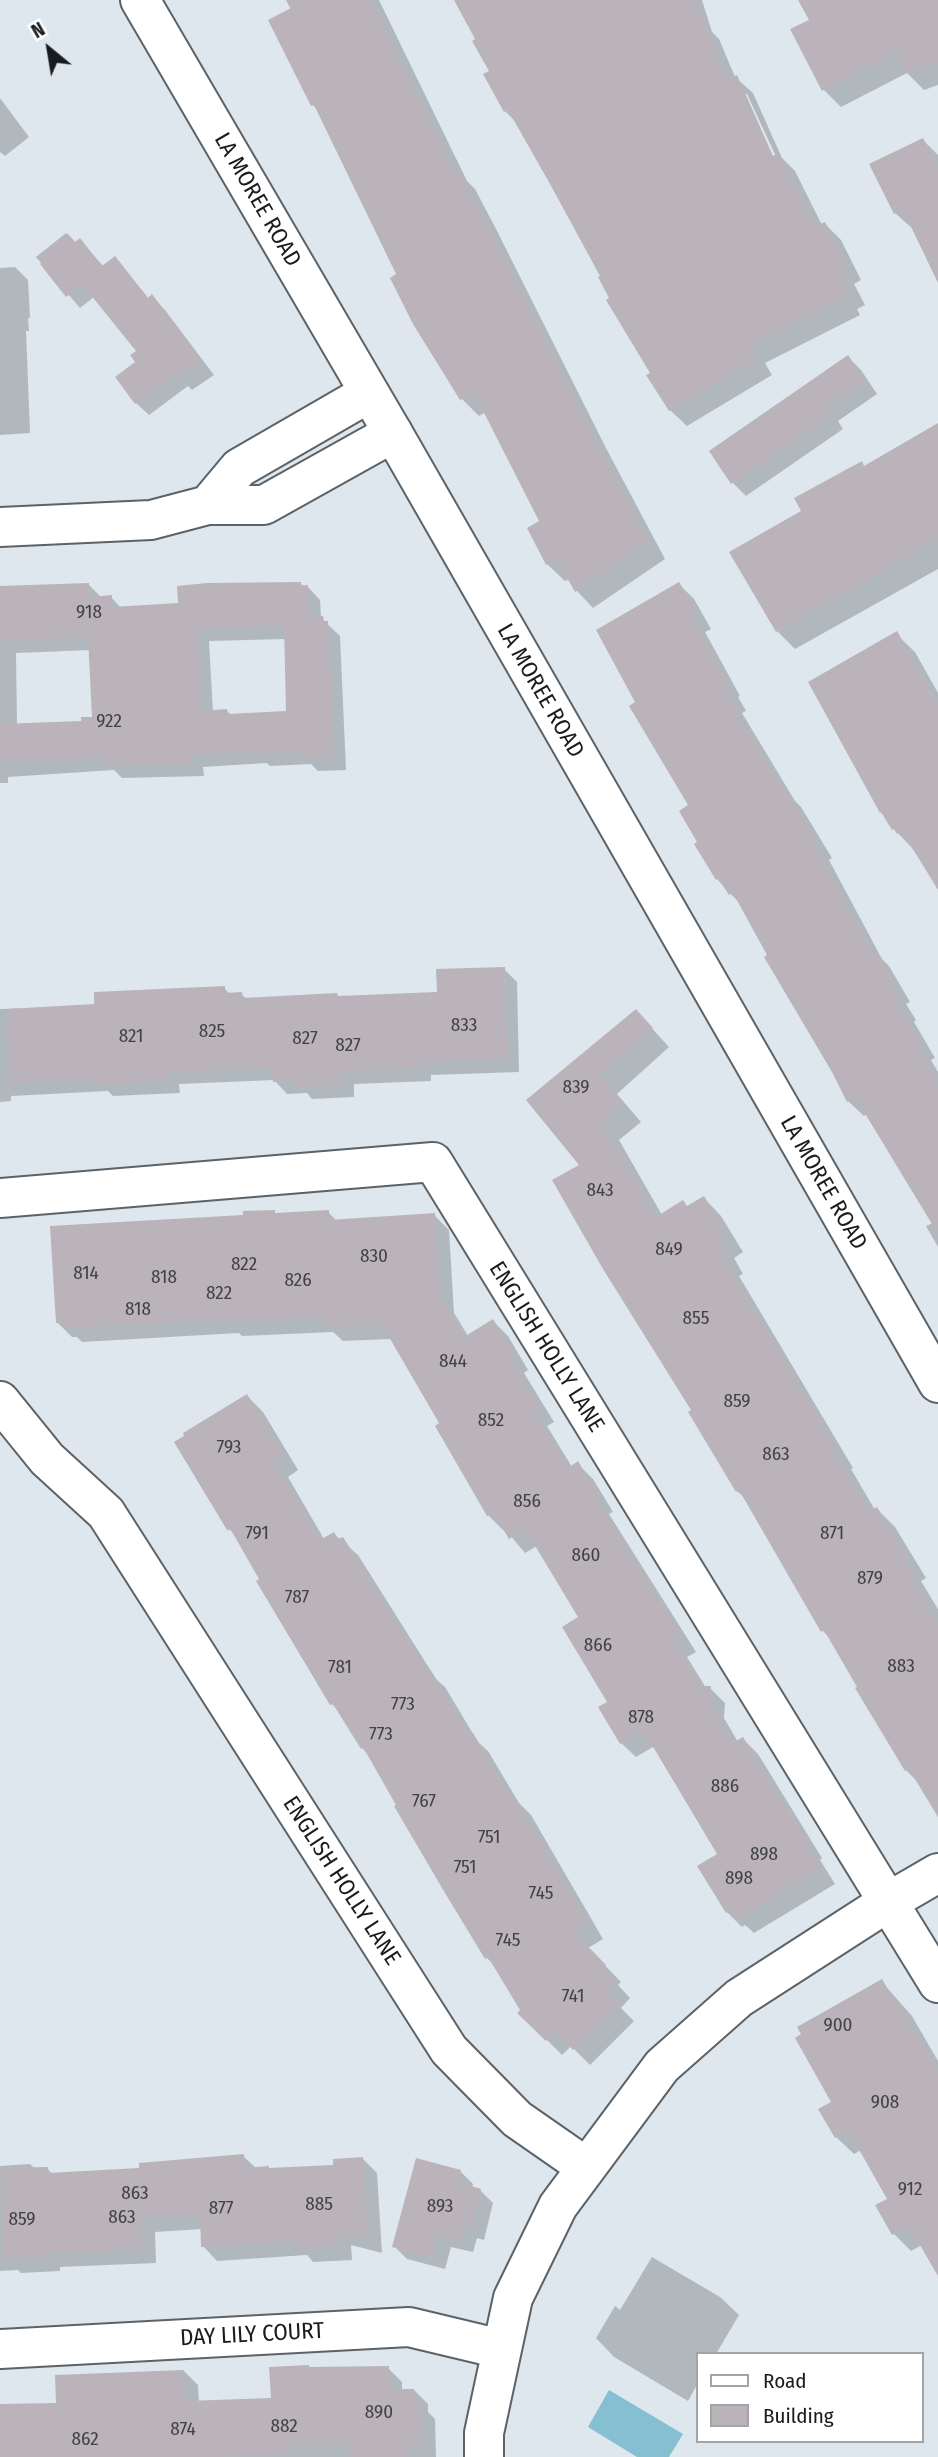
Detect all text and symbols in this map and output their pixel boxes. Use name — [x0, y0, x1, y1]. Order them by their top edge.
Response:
north arrow — [14, 14, 84, 84]
text: N — [28, 18, 49, 43]
street label: LA MOREE ROAD — [208, 128, 306, 272]
house number: 918 — [76, 602, 102, 624]
street label: LA MOREE ROAD — [491, 619, 589, 763]
house number: 922 — [96, 711, 122, 733]
house number: 833 — [451, 1015, 477, 1037]
house number: 825 — [199, 1021, 225, 1043]
house number: 821 — [119, 1026, 143, 1048]
house number: 827 — [292, 1028, 318, 1050]
house number: 827 — [335, 1035, 361, 1057]
house number: 839 — [562, 1077, 590, 1099]
street label: LA MOREE ROAD — [774, 1111, 872, 1255]
house number: 843 — [587, 1180, 613, 1202]
house number: 849 — [655, 1239, 683, 1261]
house number: 830 — [360, 1246, 388, 1268]
house number: 822 — [231, 1254, 257, 1276]
street label: ENGLISH HOLLY LANE — [483, 1257, 609, 1437]
house number: 814 — [73, 1263, 99, 1285]
house number: 818 — [151, 1267, 177, 1289]
house number: 826 — [284, 1270, 312, 1292]
house number: 822 — [206, 1283, 232, 1305]
house number: 818 — [125, 1299, 151, 1321]
house number: 855 — [683, 1308, 709, 1330]
house number: 844 — [439, 1351, 467, 1373]
house number: 859 — [723, 1391, 751, 1413]
house number: 852 — [478, 1410, 504, 1432]
house number: 793 — [217, 1437, 241, 1459]
house number: 863 — [762, 1444, 790, 1466]
house number: 856 — [513, 1491, 541, 1513]
house number: 791 — [245, 1523, 269, 1545]
house number: 871 — [820, 1523, 844, 1545]
house number: 860 — [572, 1545, 600, 1567]
house number: 879 — [857, 1568, 883, 1590]
house number: 787 — [285, 1587, 309, 1609]
house number: 866 — [584, 1635, 612, 1657]
house number: 883 — [887, 1656, 915, 1678]
house number: 781 — [328, 1657, 352, 1679]
house number: 773 — [391, 1694, 415, 1716]
house number: 878 — [628, 1707, 654, 1729]
house number: 773 — [369, 1724, 393, 1746]
house number: 886 — [711, 1776, 739, 1798]
house number: 767 — [412, 1791, 436, 1813]
street label: ENGLISH HOLLY LANE — [276, 1792, 406, 1970]
house number: 751 — [478, 1827, 500, 1849]
house number: 898 — [750, 1844, 778, 1866]
house number: 751 — [454, 1857, 476, 1879]
house number: 898 — [725, 1868, 753, 1890]
house number: 745 — [529, 1883, 553, 1905]
house number: 745 — [496, 1930, 520, 1952]
house number: 741 — [562, 1986, 584, 2008]
house number: 900 — [823, 2015, 853, 2037]
house number: 908 — [871, 2092, 899, 2114]
house number: 912 — [898, 2179, 922, 2201]
house number: 863 — [121, 2183, 149, 2205]
house number: 885 — [305, 2194, 333, 2216]
house number: 893 — [427, 2196, 453, 2218]
house number: 877 — [209, 2198, 233, 2220]
house number: 863 — [108, 2207, 136, 2229]
house number: 859 — [8, 2209, 36, 2231]
street label: DAY LILY COURT — [179, 2317, 325, 2353]
legend — [696, 2352, 924, 2443]
text: Road — [763, 2368, 807, 2394]
house number: 890 — [365, 2402, 393, 2424]
text: Building — [763, 2403, 834, 2429]
house number: 882 — [270, 2416, 298, 2438]
house number: 874 — [170, 2419, 196, 2441]
house number: 862 — [71, 2429, 99, 2451]

